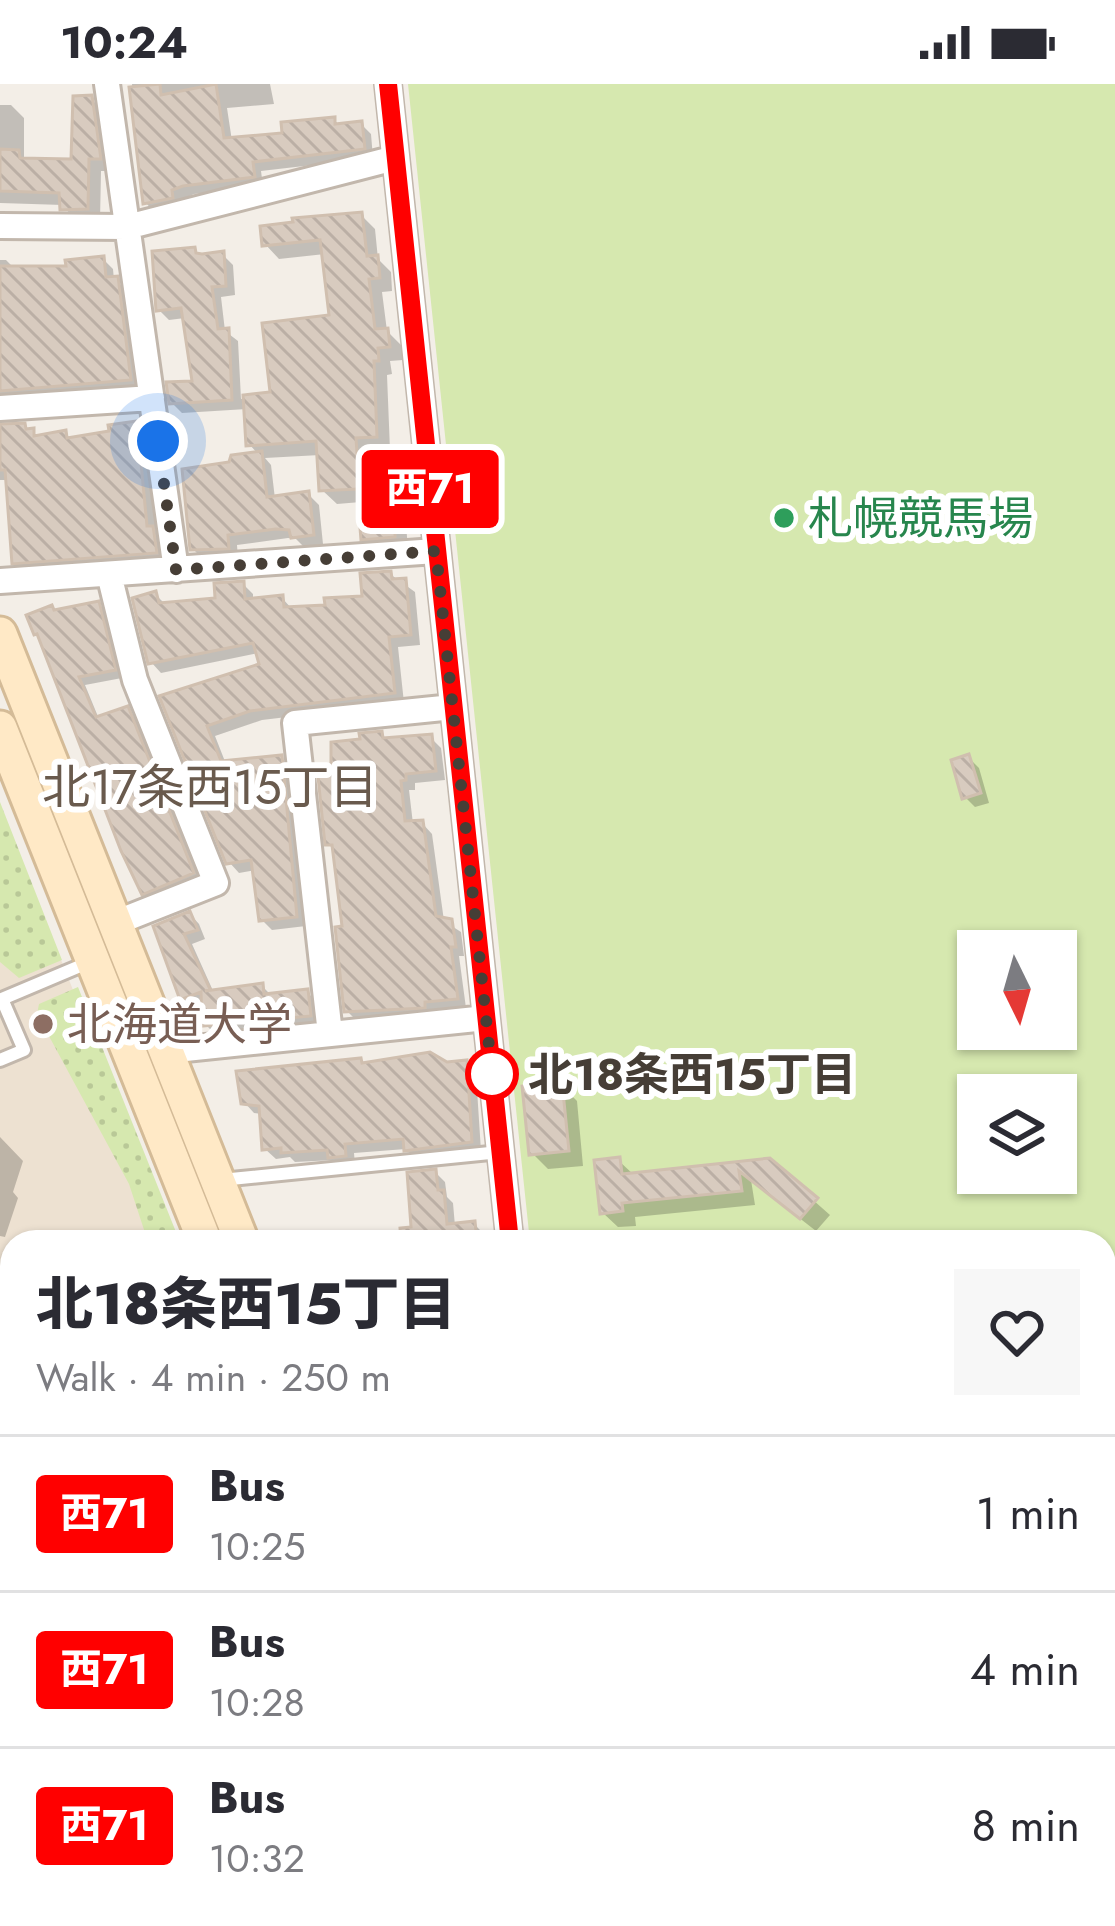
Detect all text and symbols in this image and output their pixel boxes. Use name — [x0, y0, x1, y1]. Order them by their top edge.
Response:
text: 10:24 — [60, 10, 188, 75]
your location — [128, 411, 188, 471]
line badge: 西71 — [361, 450, 499, 528]
text: 西71 — [386, 458, 474, 519]
place label: 札幌競馬場 — [808, 486, 1033, 551]
marker: 札幌競馬場 — [771, 505, 797, 531]
district label: 北17条西15丁目 — [42, 753, 378, 822]
north arrow — [957, 930, 1077, 1050]
map controls — [957, 930, 1077, 1194]
place label: 北海道大学 — [67, 992, 292, 1057]
marker: 北海道大学 — [30, 1011, 56, 1037]
place label: 北18条西15丁目 — [528, 1042, 856, 1107]
marker: 北18条西15丁目 — [467, 1049, 517, 1099]
button: layers — [957, 1074, 1077, 1194]
text: 北18条西15丁目 — [36, 1263, 456, 1345]
button: heart — [954, 1269, 1080, 1395]
text: Walk · 4 min · 250 m — [36, 1349, 391, 1406]
text: Bus — [209, 1453, 285, 1518]
text: 1 min — [976, 1481, 1080, 1546]
text: 西71 — [60, 1483, 149, 1544]
text: 10:25 — [209, 1518, 306, 1575]
text: Bus — [209, 1609, 285, 1674]
text: 4 min — [970, 1637, 1080, 1702]
text: 西71 — [60, 1639, 149, 1700]
text: 10:28 — [209, 1674, 305, 1731]
text: Bus — [209, 1765, 285, 1830]
text: 8 min — [972, 1793, 1080, 1858]
text: 西71 — [60, 1795, 149, 1856]
text: 10:32 — [209, 1830, 305, 1887]

